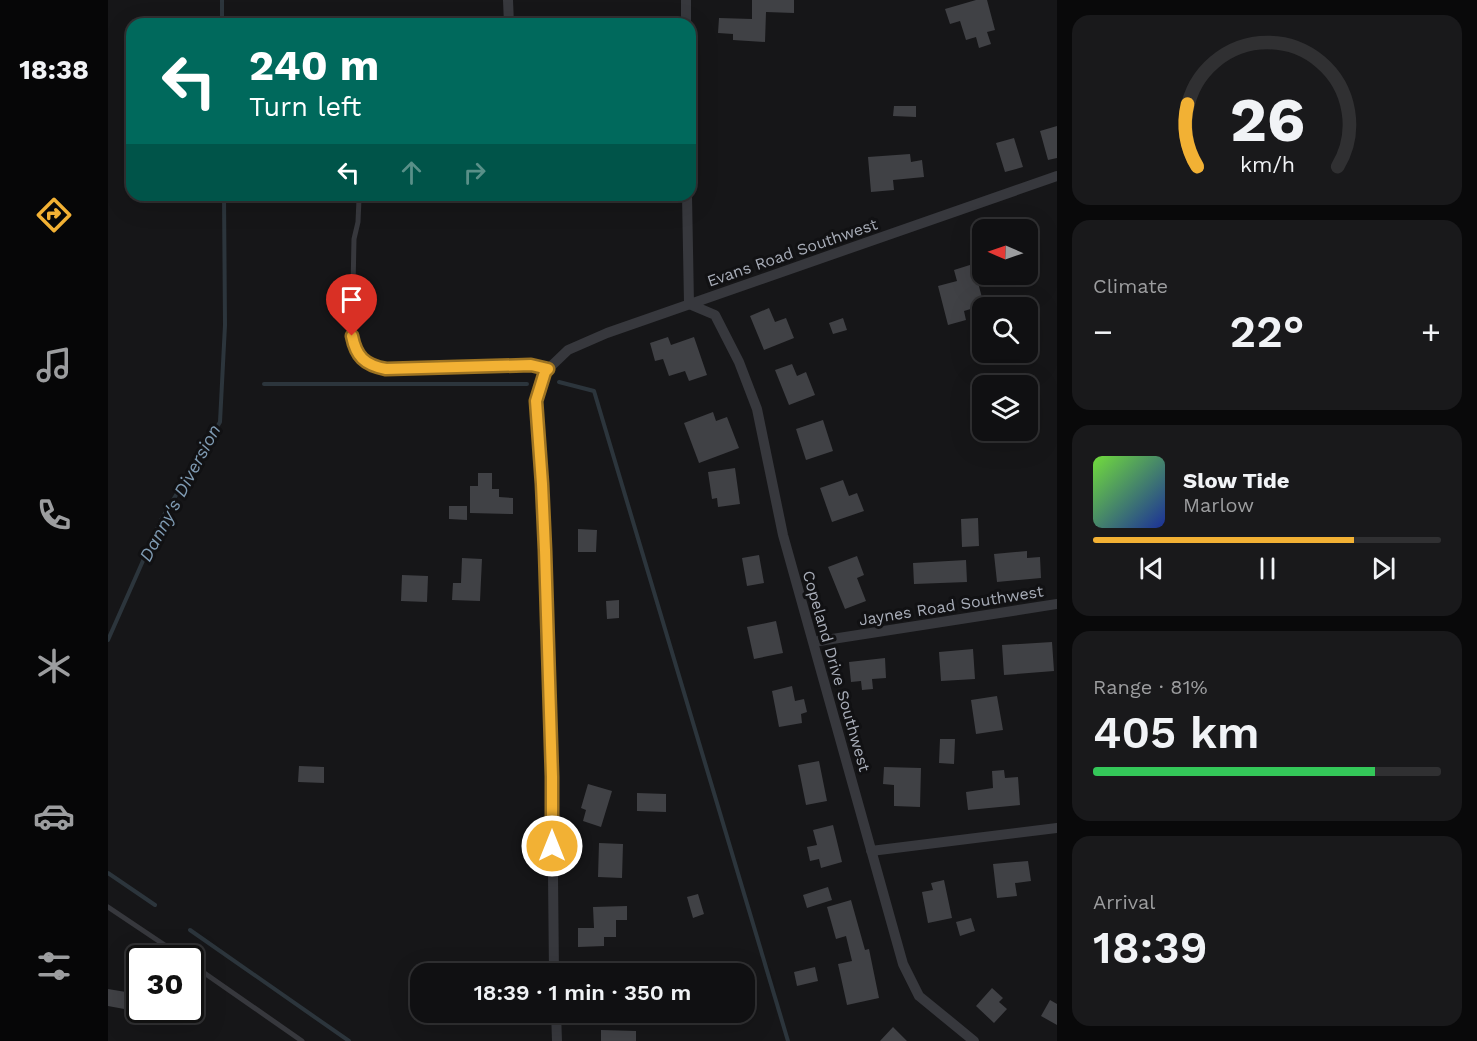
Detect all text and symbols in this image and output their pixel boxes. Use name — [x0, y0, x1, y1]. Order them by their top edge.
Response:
text: 240 m — [249, 41, 379, 90]
icon: left — [150, 42, 228, 120]
text: 18:38 — [19, 54, 89, 86]
text: 26 — [1229, 83, 1305, 156]
text: Turn left — [249, 91, 361, 123]
text: km/h — [1239, 152, 1295, 177]
icon: left — [332, 156, 365, 189]
icon: ahead — [395, 156, 428, 189]
icon: right — [458, 156, 491, 189]
icon: directions — [33, 194, 75, 236]
street label: Evans Road Southwest — [705, 214, 880, 291]
north arrow — [972, 219, 1038, 285]
map controls — [972, 219, 1038, 441]
pin — [326, 274, 377, 336]
text: Climate — [1093, 274, 1168, 298]
icon: arrive — [335, 283, 368, 316]
button: search — [972, 297, 1038, 363]
text: 22° — [1230, 305, 1304, 358]
text: − — [1093, 312, 1113, 351]
text: + — [1421, 312, 1441, 351]
icon: music — [33, 344, 75, 386]
button: layers — [972, 375, 1038, 441]
water label: Danny's Diversion — [135, 421, 225, 565]
text: Slow Tide — [1183, 468, 1290, 493]
text: Marlow — [1183, 493, 1254, 517]
icon: phone — [33, 494, 75, 536]
icon: previous — [1135, 552, 1168, 585]
icon: pause — [1251, 552, 1284, 585]
icon: next — [1367, 552, 1400, 585]
street label: Copeland Drive Southwest — [799, 568, 874, 774]
street label: Jaynes Road Southwest — [857, 581, 1045, 629]
icon: climate — [33, 645, 75, 687]
text: Range · 81% — [1093, 675, 1208, 699]
text: 405 km — [1093, 706, 1260, 759]
icon: car — [33, 795, 75, 837]
position arrow — [520, 814, 584, 878]
text: Arrival — [1093, 890, 1155, 914]
text: 18:39 — [1093, 921, 1208, 974]
icon: filters — [33, 945, 75, 987]
speed limit sign: 30 — [126, 945, 204, 1023]
text: 18:39 · 1 min · 350 m — [474, 980, 691, 1005]

